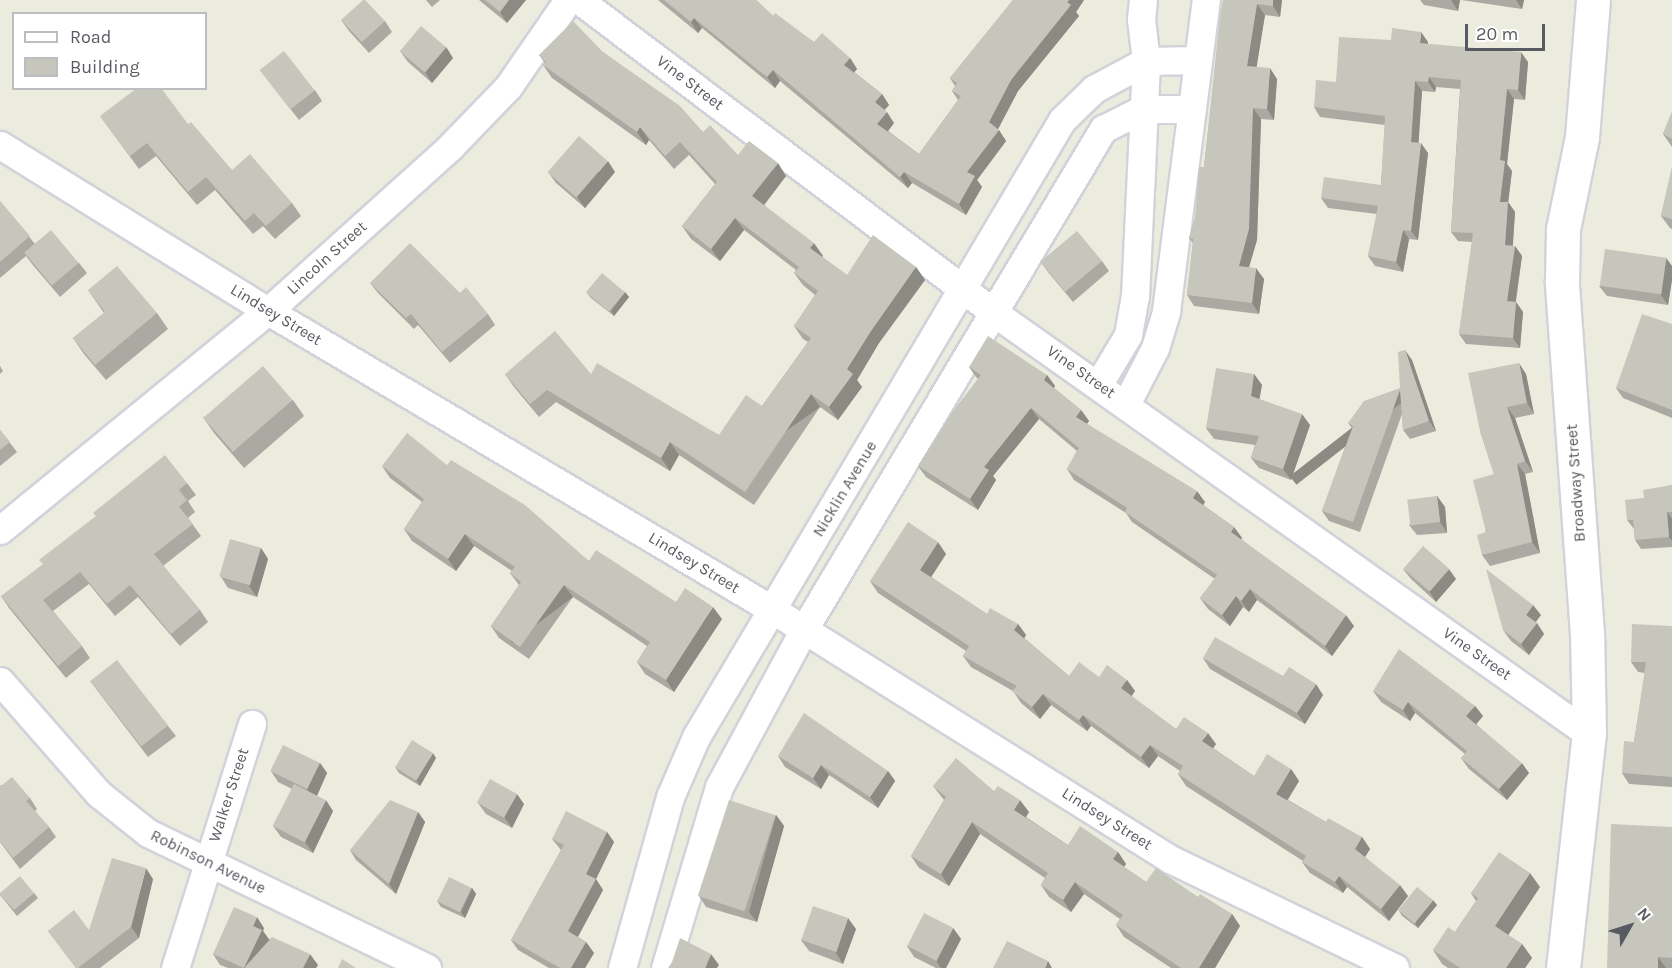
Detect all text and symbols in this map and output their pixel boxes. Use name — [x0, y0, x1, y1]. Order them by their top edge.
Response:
legend — [12, 12, 207, 90]
scale bar — [1468, 12, 1548, 50]
text: 20 m — [1476, 23, 1518, 45]
text: Road — [70, 26, 111, 48]
street label: Vine Street — [653, 51, 727, 115]
text: Building — [70, 56, 140, 78]
street label: Lincoln Street — [283, 217, 371, 299]
street label: Lindsey Street — [227, 280, 325, 350]
street label: Vine Street — [1043, 341, 1119, 403]
street label: Broadway Street — [1562, 423, 1590, 543]
street label: Nicklin Avenue — [809, 438, 881, 540]
street label: Lindsey Street — [645, 528, 743, 598]
street label: Vine Street — [1439, 623, 1515, 685]
street label: Walker Street — [205, 746, 253, 844]
street label: Lindsey Street — [1058, 784, 1156, 854]
street label: Robinson Avenue — [147, 826, 269, 898]
north arrow — [1600, 896, 1660, 956]
text: N — [1633, 904, 1655, 925]

